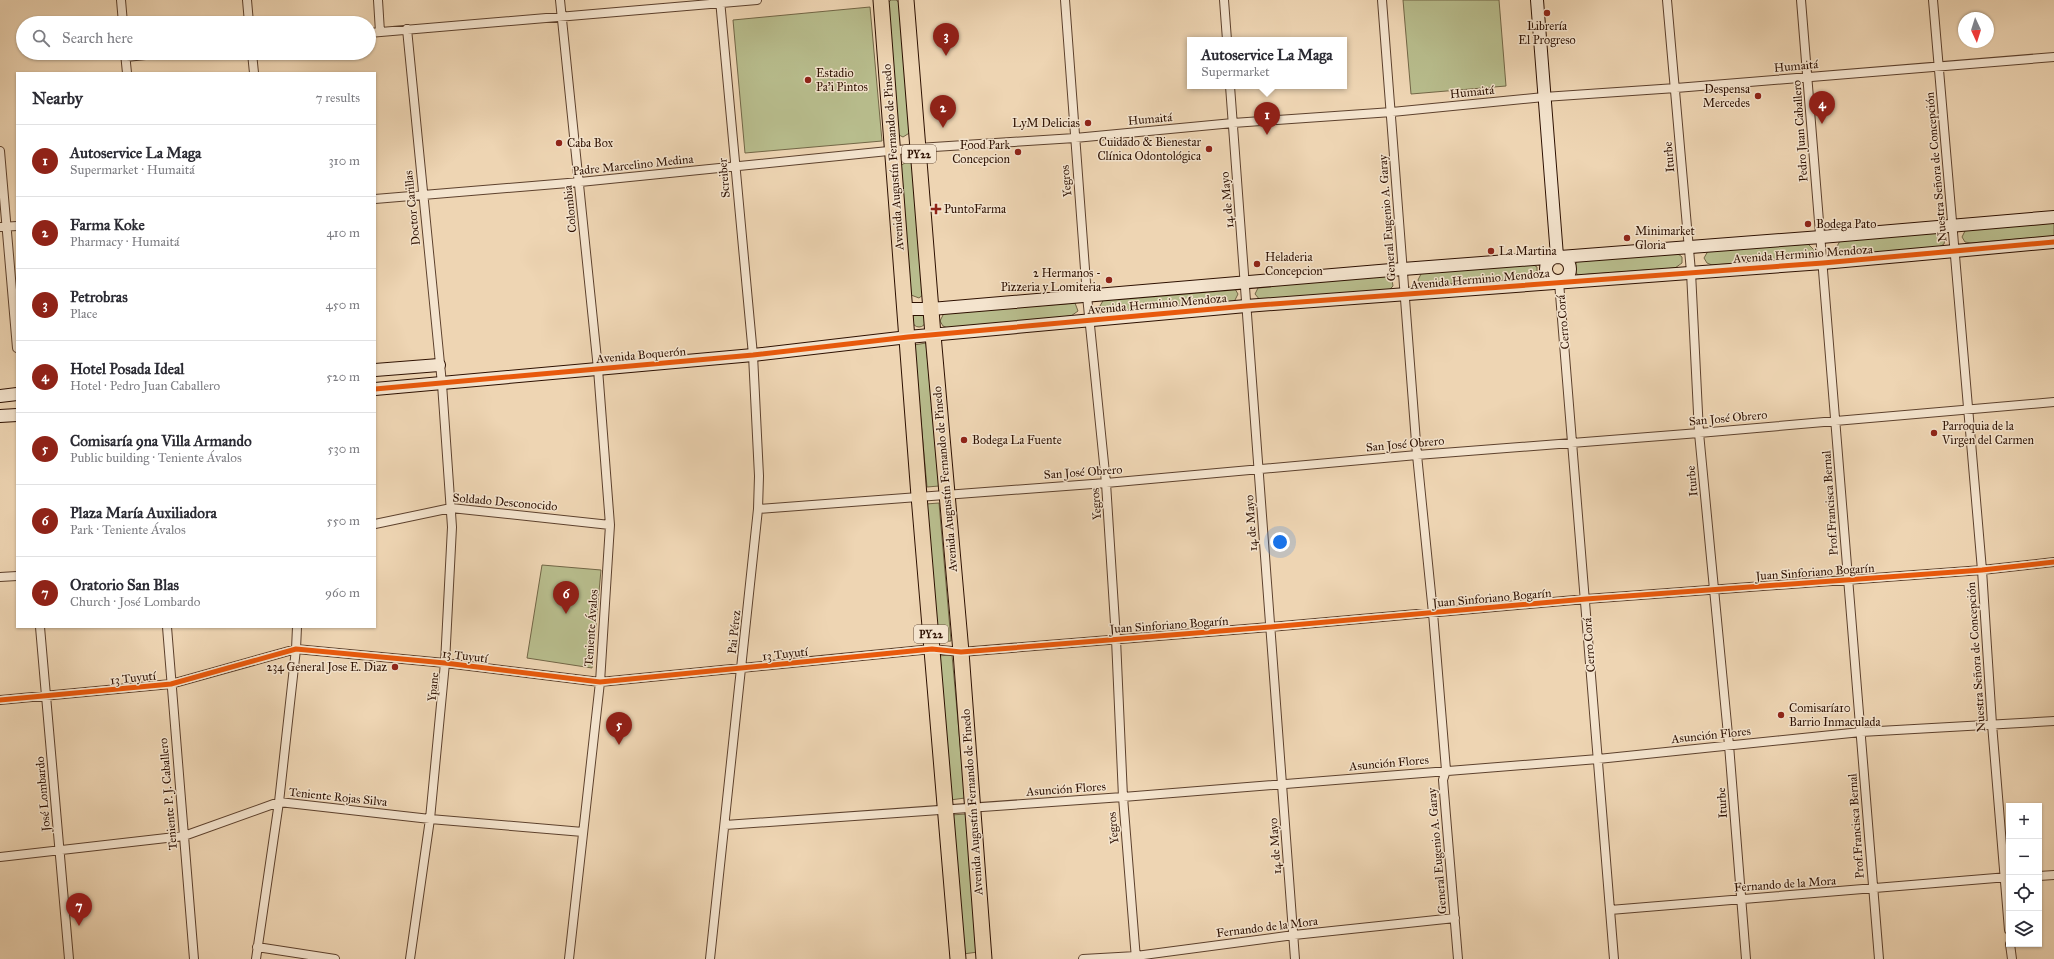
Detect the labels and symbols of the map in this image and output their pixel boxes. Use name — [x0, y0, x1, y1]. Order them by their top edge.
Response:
marker: Librería El Progreso — [1542, 8, 1552, 18]
north arrow — [1958, 12, 1994, 48]
place label: Librería El Progreso — [1518, 19, 1576, 48]
pin: 3 — [933, 23, 959, 56]
street label: Humaitá — [1773, 57, 1820, 75]
street label: Avenida Augustín Fernando de Pinedo — [880, 63, 908, 251]
place label: Estadio Pa'i Pintos — [816, 66, 868, 94]
marker: Estadio Pa'i Pintos — [803, 75, 813, 85]
street label: Pedro Juan Caballero — [1789, 80, 1812, 182]
place label: Despensa Mercedes — [1703, 82, 1751, 110]
street label: Humaitá — [1449, 83, 1496, 101]
marker: Despensa Mercedes — [1753, 91, 1763, 101]
pin: 4 — [1809, 91, 1835, 124]
street label: Nuestra Señora de Concepción — [1922, 91, 1950, 242]
pin: 2 — [930, 95, 956, 128]
pin: 1 — [1254, 102, 1280, 135]
street label: Humaitá — [1127, 110, 1174, 128]
place label: LyM Delicias — [1012, 116, 1080, 130]
marker: LyM Delicias — [1083, 118, 1093, 128]
place label: Cuidado & Bienestar Clínica Odontológica — [1097, 135, 1202, 164]
place label: Caba Box — [567, 136, 614, 150]
marker: Caba Box — [554, 138, 564, 148]
place label: Food Park Concepcion — [952, 138, 1011, 166]
street label: Iturbe — [1661, 141, 1677, 173]
marker: Cuidado & Bienestar Clínica Odontológica — [1204, 144, 1214, 154]
road number: PY22 — [902, 145, 936, 163]
marker: Food Park Concepcion — [1013, 147, 1023, 157]
street label: Padre Marcelino Medina — [572, 152, 695, 178]
street label: General Eugenio A. Garay — [1376, 154, 1399, 282]
street label: Screiber — [715, 157, 733, 199]
street label: Yegros — [1058, 164, 1075, 198]
street label: Doctor Carillas — [401, 170, 423, 246]
street label: 14 de Mayo — [1218, 171, 1236, 229]
street label: Colombia — [560, 184, 579, 233]
place label: PuntoFarma — [944, 202, 1007, 216]
marker: PuntoFarma — [931, 204, 941, 214]
place label: Bodega Pato — [1816, 217, 1876, 232]
marker: Bodega Pato — [1803, 219, 1813, 229]
place label: Minimarket Gloria — [1635, 224, 1695, 252]
marker: Minimarket Gloria — [1622, 233, 1632, 243]
street label: Avenida Herminio Mendoza — [1732, 242, 1874, 266]
place label: La Martina — [1499, 244, 1557, 258]
marker: La Martina — [1486, 246, 1496, 256]
place label: Heladeria Concepcion — [1265, 250, 1323, 278]
marker: Heladeria Concepcion — [1252, 259, 1262, 269]
place label: 2 Hermanos - Pizzeria y Lomiteria — [1001, 266, 1102, 294]
street label: Avenida Herminio Mendoza — [1409, 266, 1551, 292]
marker: 2 Hermanos - Pizzeria y Lomiteria — [1104, 275, 1114, 285]
street label: Avenida Herminio Mendoza — [1086, 291, 1228, 317]
street label: Cerro Corá — [1554, 293, 1572, 350]
street label: Avenida Boquerón — [595, 344, 687, 367]
street label: Avenida Augustín Fernando de Pinedo — [930, 385, 961, 573]
street label: San José Obrero — [1688, 408, 1768, 429]
place label: Parroquia de la Virgen del Carmen — [1941, 419, 2034, 448]
marker: Parroquia de la Virgen del Carmen — [1929, 428, 1939, 438]
place label: Bodega La Fuente — [972, 433, 1062, 448]
street label: San José Obrero — [1365, 434, 1445, 455]
marker: Bodega La Fuente — [959, 435, 969, 445]
street label: Prof.Francisca Bernal — [1819, 449, 1841, 556]
street label: San José Obrero — [1043, 462, 1123, 483]
street label: Iturbe — [1683, 465, 1701, 497]
street label: Yegros — [1088, 487, 1105, 521]
street label: Soldado Desconocido — [452, 490, 558, 514]
street label: 14 de Mayo — [1242, 494, 1260, 552]
your location — [1270, 532, 1290, 552]
street label: Juan Sinforiano Bogarín — [1753, 561, 1875, 584]
pin: 6 — [553, 581, 579, 614]
street label: Nuestra Señora de Concepción — [1964, 581, 1988, 732]
street label: Juan Sinforiano Bogarín — [1430, 586, 1552, 611]
street label: Teniente Ávalos — [580, 589, 601, 667]
street label: Pai Pérez — [725, 609, 743, 655]
street label: Juan Sinforiano Bogarín — [1107, 614, 1229, 637]
street label: Cerro Corá — [1580, 616, 1598, 673]
road number: PY22 — [914, 625, 948, 643]
street label: 13 Tuyutí — [761, 645, 809, 663]
street label: 13 Tuyutí — [441, 646, 489, 666]
place label: 234 General Jose E. Diaz — [267, 660, 387, 675]
marker: 234 General Jose E. Diaz — [390, 662, 400, 672]
street label: 13 Tuyutí — [109, 669, 157, 687]
street label: Ypane — [425, 672, 441, 702]
place label: Comisaría10 Barrio Inmaculada — [1789, 701, 1882, 729]
street label: Avenida Augustín Fernando de Pinedo — [959, 708, 987, 896]
marker: Comisaría10 Barrio Inmaculada — [1776, 710, 1786, 720]
pin: 5 — [606, 712, 632, 745]
street label: Asunción Flores — [1670, 724, 1751, 746]
street label: Teniente P. J. Caballero — [156, 737, 181, 851]
street label: Asunción Flores — [1348, 753, 1429, 774]
street label: José Lombardo — [33, 756, 54, 834]
street label: Prof.Francisca Bernal — [1845, 772, 1867, 879]
street label: Asunción Flores — [1025, 779, 1106, 799]
street label: Teniente Rojas Silva — [288, 785, 389, 809]
street label: General Eugenio A. Garay — [1424, 787, 1450, 915]
street label: Iturbe — [1714, 787, 1730, 819]
street label: Yegros — [1105, 811, 1122, 845]
street label: 14 de Mayo — [1266, 817, 1284, 875]
street label: Fernando de la Mora — [1734, 873, 1837, 895]
pin: 7 — [66, 893, 92, 926]
street label: Fernando de la Mora — [1215, 914, 1320, 940]

